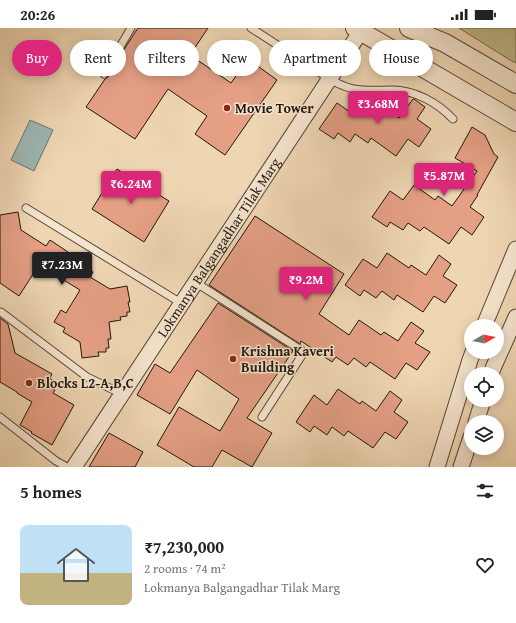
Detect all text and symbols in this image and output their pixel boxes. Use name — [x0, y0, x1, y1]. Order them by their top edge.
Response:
text: 20:26 — [20, 4, 55, 25]
chip: Buy — [12, 40, 62, 76]
chip: Rent — [70, 40, 126, 76]
chip: Filters — [134, 40, 199, 76]
chip: New — [207, 40, 261, 76]
chip: Apartment — [269, 40, 361, 76]
chip: House — [369, 40, 433, 76]
pin: ₹3.68M — [345, 91, 411, 125]
text: ₹3.68M — [357, 94, 399, 113]
place label: Movie Tower — [235, 98, 314, 118]
marker: Movie Tower — [222, 103, 232, 113]
street label: Lokmanya Balgangadhar Tilak Marg — [152, 154, 285, 341]
pin: ₹5.87M — [411, 163, 477, 197]
text: ₹5.87M — [423, 166, 465, 185]
pin: ₹6.24M — [98, 171, 164, 205]
text: ₹6.24M — [110, 174, 152, 193]
pin: ₹7.23M — [29, 252, 95, 286]
text: ₹7.23M — [41, 255, 83, 274]
pin: ₹9.2M — [278, 267, 334, 301]
text: ₹9.2M — [288, 270, 324, 289]
north arrow — [464, 319, 504, 359]
map controls — [464, 319, 504, 455]
place label: Krishna Kaveri Building — [241, 341, 334, 377]
marker: Krishna Kaveri Building — [228, 354, 238, 364]
button: locate — [464, 367, 504, 407]
place label: Blocks L2-A,B,C — [37, 373, 134, 393]
marker: Blocks L2-A,B,C — [24, 378, 34, 388]
button: layers — [464, 415, 504, 455]
text: 5 homes — [20, 479, 82, 504]
icon: filters — [474, 480, 496, 502]
text: ₹7,230,000 — [144, 534, 224, 559]
icon: home — [52, 541, 100, 589]
icon: heart — [474, 554, 496, 576]
text: 2 rooms · 74 m² — [144, 559, 226, 578]
text: Lokmanya Balgangadhar Tilak Marg — [144, 578, 340, 597]

